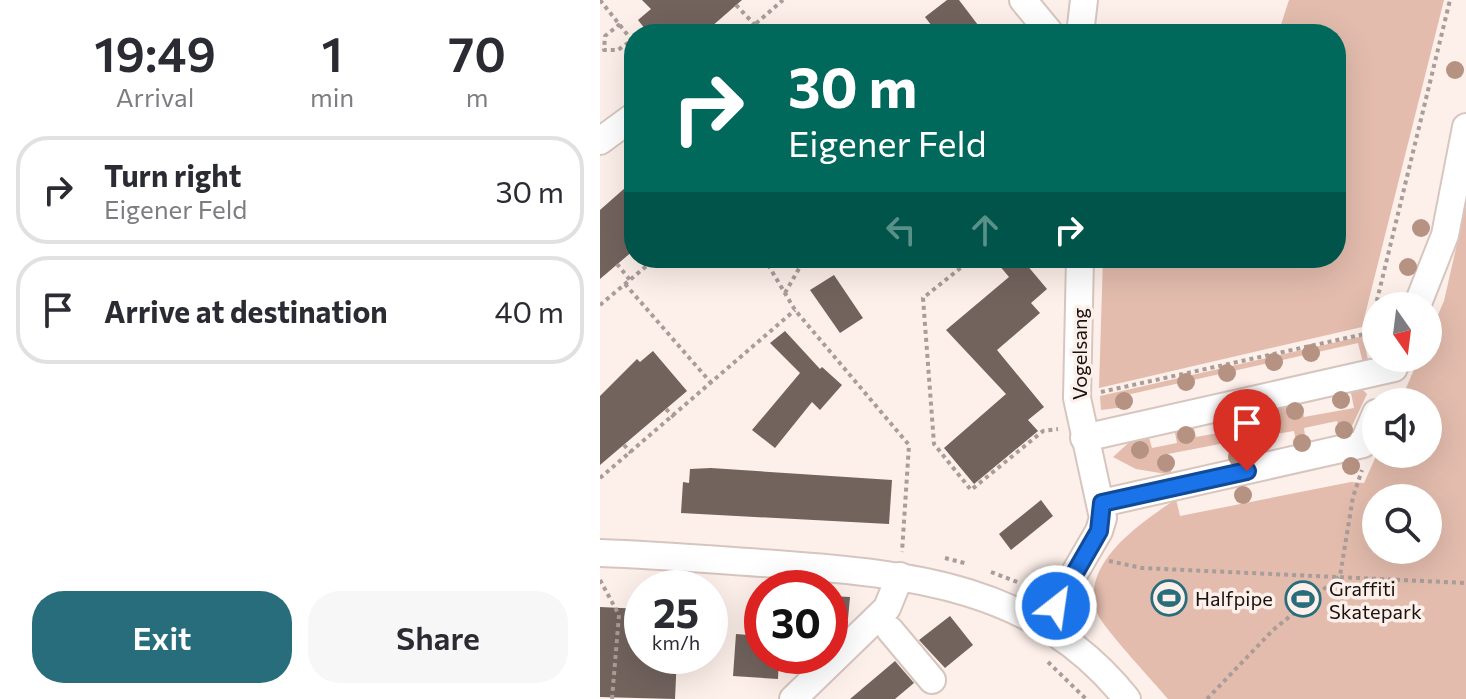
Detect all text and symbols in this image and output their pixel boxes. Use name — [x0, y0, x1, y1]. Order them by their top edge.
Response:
text: 19:49 — [94, 23, 216, 82]
text: 1 — [321, 23, 343, 82]
text: 70 — [448, 23, 506, 82]
text: 30 m — [788, 51, 917, 120]
icon: right — [656, 56, 760, 160]
text: Arrival — [116, 81, 194, 112]
text: min — [310, 81, 354, 112]
text: m — [466, 81, 488, 112]
text: Eigener Feld — [788, 120, 986, 164]
text: Turn right — [104, 156, 241, 193]
icon: right — [36, 168, 80, 212]
text: 30 m — [495, 172, 564, 209]
text: Eigener Feld — [104, 193, 247, 224]
icon: left — [879, 208, 923, 252]
icon: ahead — [963, 208, 1007, 252]
icon: right — [1047, 208, 1091, 252]
icon: arrive — [36, 288, 80, 332]
text: Arrive at destination — [104, 292, 388, 329]
text: 40 m — [495, 292, 564, 329]
north arrow — [1362, 292, 1442, 372]
map controls — [1362, 292, 1442, 564]
street label: Vogelsang — [1067, 308, 1091, 400]
button: sound — [1362, 388, 1442, 468]
pin — [1213, 389, 1281, 471]
icon: arrive — [1225, 401, 1269, 445]
button: search — [1362, 484, 1442, 564]
position arrow — [1014, 564, 1098, 648]
speed limit sign: 30 — [744, 570, 848, 674]
place label: Graffiti Skatepark — [1329, 576, 1422, 623]
sports icon: Halfpipe — [1150, 579, 1188, 617]
sports icon: Graffiti Skatepark — [1284, 580, 1322, 618]
place label: Halfpipe — [1195, 586, 1273, 610]
text: 25 — [653, 587, 699, 636]
button: Exit — [32, 591, 292, 683]
button: Share — [308, 591, 568, 683]
text: km/h — [652, 630, 700, 654]

